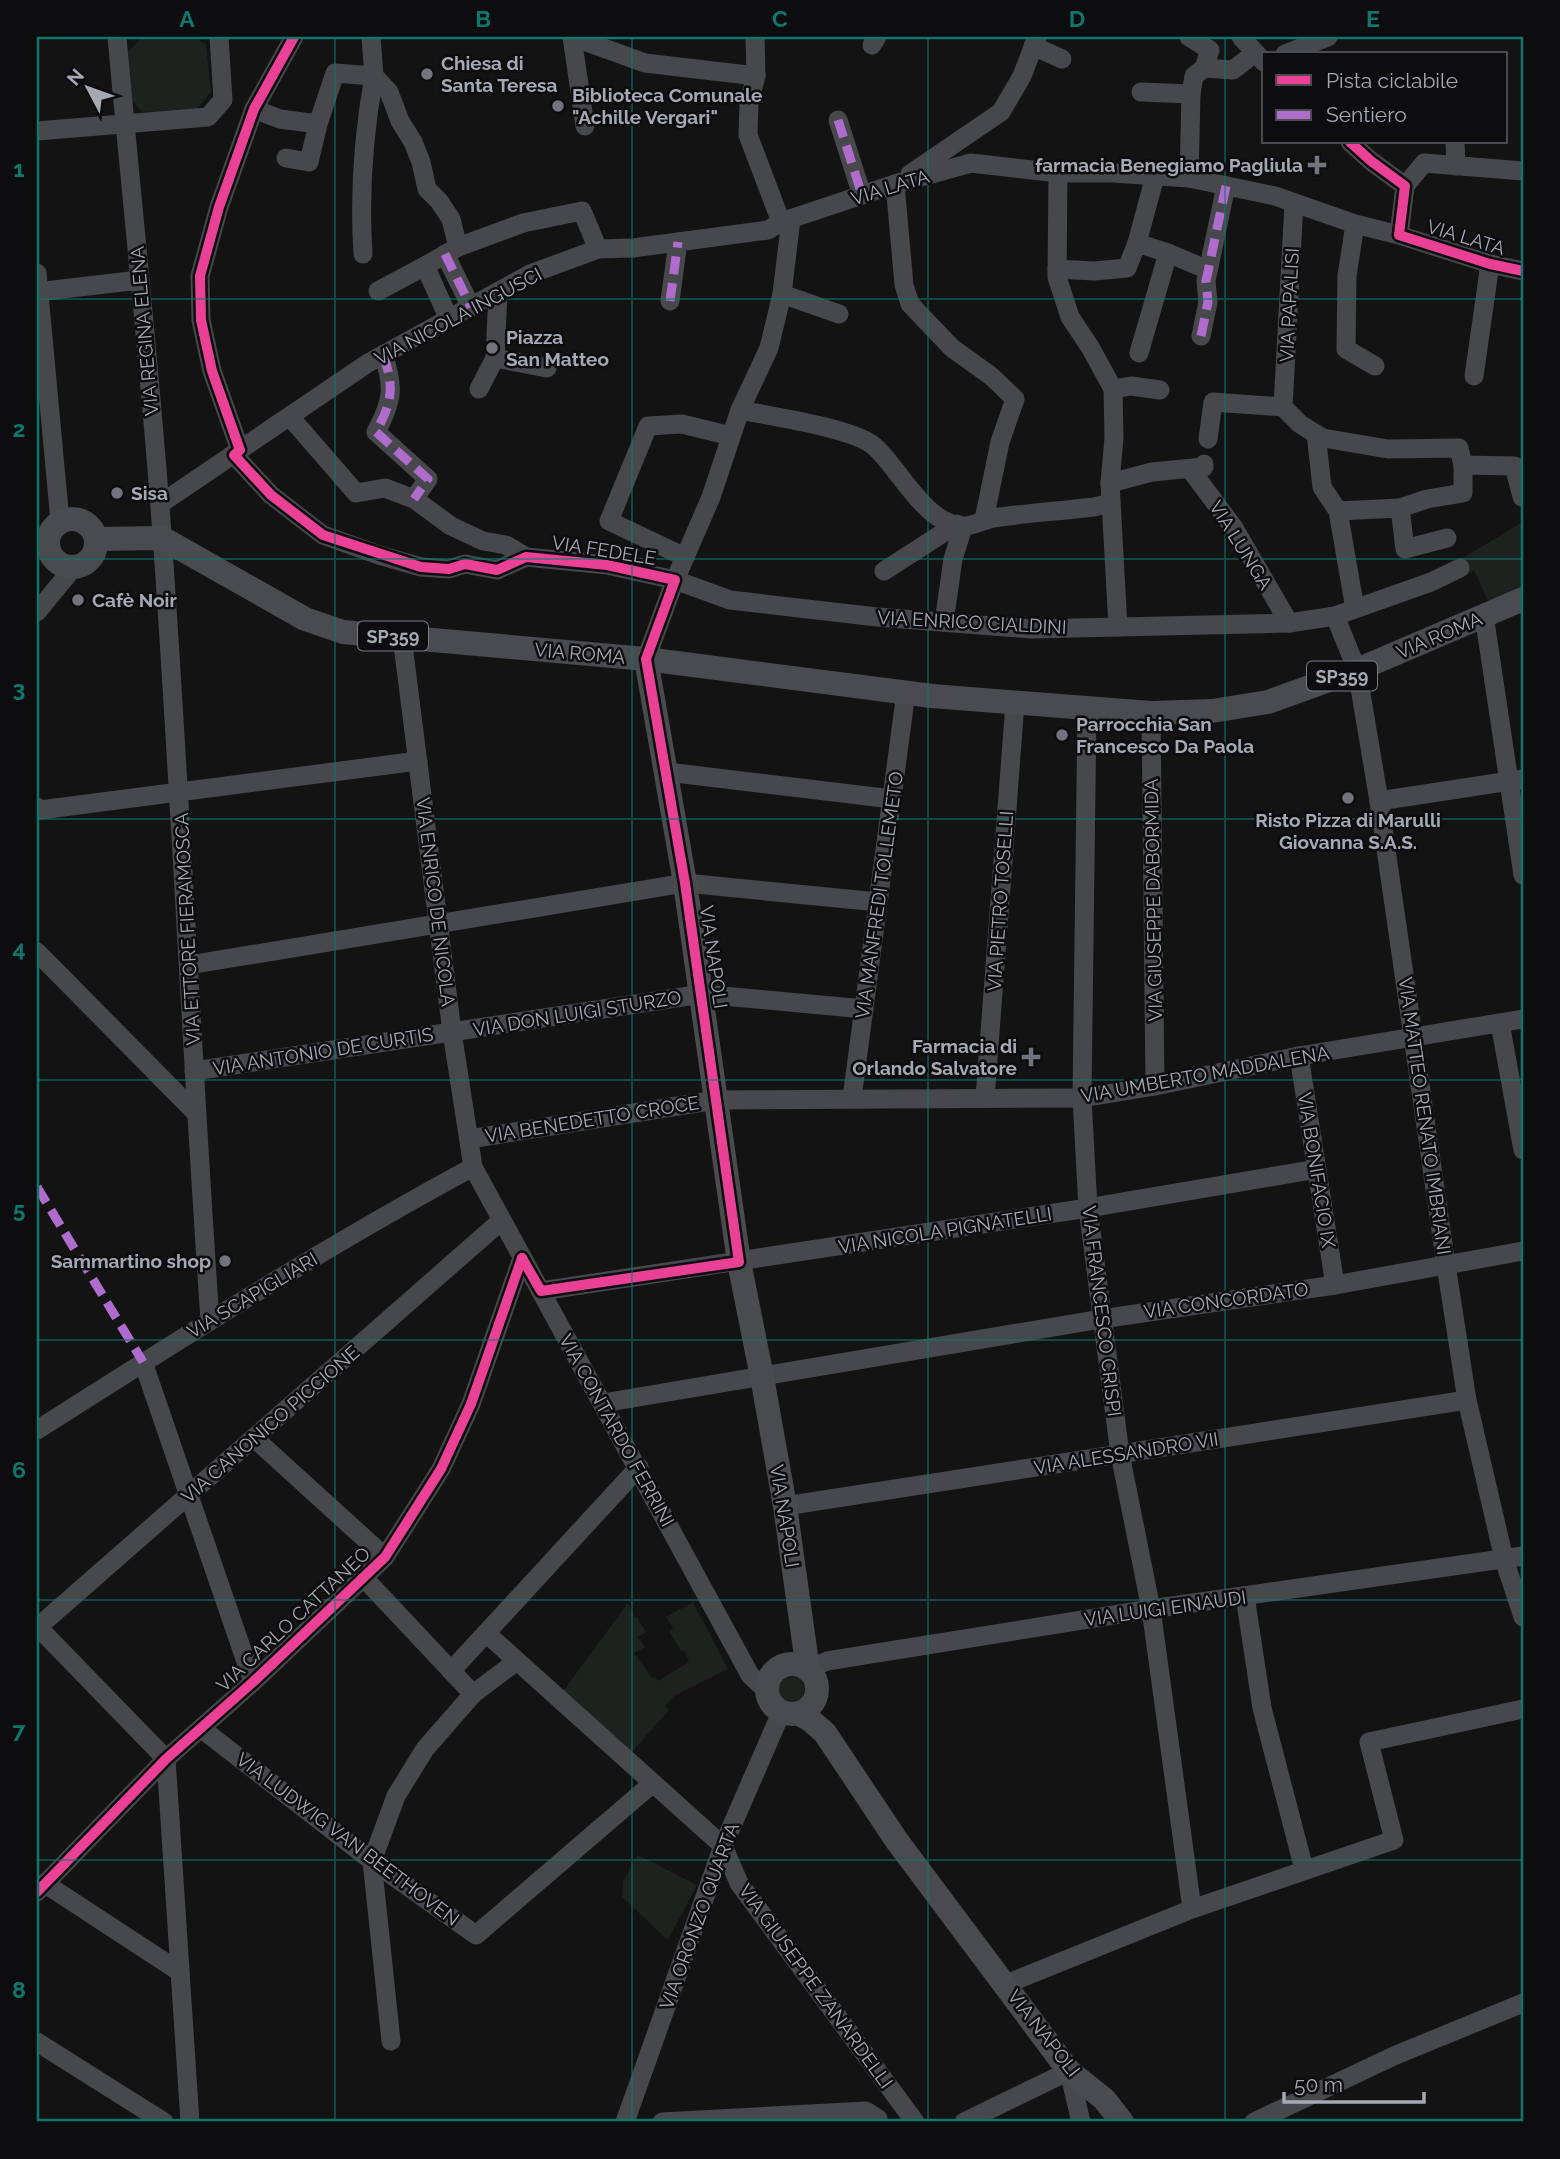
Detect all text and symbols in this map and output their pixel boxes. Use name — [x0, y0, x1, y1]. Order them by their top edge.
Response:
text: A — [179, 5, 195, 32]
text: B — [475, 5, 491, 32]
text: C — [772, 5, 788, 32]
text: D — [1069, 5, 1085, 32]
text: E — [1366, 5, 1380, 32]
north arrow — [52, 52, 122, 122]
place label: Chiesa di Santa Teresa — [441, 52, 557, 96]
legend — [1262, 52, 1508, 144]
text: N — [62, 64, 88, 90]
marker: Chiesa di Santa Teresa — [419, 66, 435, 82]
text: Pista ciclabile — [1326, 68, 1458, 93]
place label: Biblioteca Comunale "Achille Vergari" — [572, 84, 763, 128]
marker: Biblioteca Comunale "Achille Vergari" — [550, 98, 566, 114]
text: Sentiero — [1326, 102, 1407, 127]
place label: farmacia Benegiamo Pagliula — [1035, 154, 1303, 176]
text: 1 — [13, 155, 25, 182]
marker: farmacia Benegiamo Pagliula — [1309, 157, 1325, 173]
street label: VIA LATA — [848, 165, 932, 209]
street label: VIA LATA — [1424, 215, 1508, 259]
street label: VIA REGINA ELENA — [126, 245, 162, 417]
street label: VIA PAPALISI — [1275, 247, 1303, 363]
street label: VIA NICOLA INGUSCI — [371, 263, 545, 369]
place label: Piazza San Matteo — [506, 326, 609, 370]
marker: Piazza San Matteo — [484, 340, 500, 356]
text: 2 — [13, 415, 25, 442]
place label: Sisa — [131, 482, 168, 504]
marker: Sisa — [109, 485, 125, 501]
street label: VIA LUNGA — [1205, 496, 1277, 594]
street label: VIA FEDELE — [550, 531, 658, 569]
place label: Cafè Noir — [92, 589, 177, 611]
marker: Cafè Noir — [70, 592, 86, 608]
street label: VIA ENRICO CIALDINI — [877, 606, 1067, 638]
street label: VIA ROMA — [1393, 607, 1485, 663]
road number: SP359 — [358, 622, 428, 650]
street label: VIA ROMA — [534, 638, 626, 668]
road number: SP359 — [1307, 662, 1377, 690]
text: 3 — [13, 675, 25, 702]
place label: Parrocchia San Francesco Da Paola — [1076, 713, 1254, 757]
marker: Parrocchia San Francesco Da Paola — [1054, 727, 1070, 743]
street label: VIA MANFREDI TOLLEMETO — [851, 770, 907, 1020]
street label: VIA GIUSEPPE DABORMIDA — [1140, 778, 1166, 1022]
marker: Risto Pizza di Marulli Giovanna S.A.S. — [1340, 790, 1356, 806]
street label: VIA ENRICO DE NICOLA — [412, 796, 460, 1008]
place label: Risto Pizza di Marulli Giovanna S.A.S. — [1255, 809, 1441, 853]
street label: VIA PIETRO TOSELLI — [983, 810, 1017, 992]
street label: VIA ETTORE FIERAMOSCA — [170, 812, 204, 1046]
street label: VIA NAPOLI — [696, 904, 732, 1010]
text: 4 — [12, 935, 26, 962]
street label: VIA MATTEO RENATO IMBRIANI — [1395, 976, 1455, 1256]
street label: VIA DON LUIGI STURZO — [471, 986, 683, 1040]
street label: VIA ANTONIO DE CURTIS — [211, 1023, 435, 1079]
place label: Farmacia di Orlando Salvatore — [852, 1035, 1017, 1079]
street label: VIA UMBERTO MADDALENA — [1079, 1041, 1331, 1107]
marker: Farmacia di Orlando Salvatore — [1023, 1049, 1039, 1065]
street label: VIA BENEDETTO CROCE — [483, 1091, 701, 1147]
street label: VIA BONIFACIO IX — [1294, 1091, 1340, 1249]
text: 5 — [13, 1196, 26, 1223]
street label: VIA NICOLA PIGNATELLI — [837, 1202, 1053, 1258]
street label: VIA FRANCESCO CRISPI — [1078, 1204, 1126, 1418]
street label: VIA SCAPIGLIARI — [183, 1248, 321, 1342]
place label: Sammartino shop — [51, 1250, 211, 1272]
marker: Sammartino shop — [217, 1253, 233, 1269]
street label: VIA CONCORDATO — [1142, 1278, 1310, 1322]
street label: VIA CONTARDO FERRINI — [555, 1330, 679, 1530]
street label: VIA CANONICO PICCIONE — [177, 1341, 363, 1507]
street label: VIA ALESSANDRO VII — [1032, 1428, 1220, 1478]
text: 6 — [12, 1456, 26, 1483]
street label: VIA NAPOLI — [766, 1463, 804, 1569]
street label: VIA CARLO CATTANEO — [212, 1542, 374, 1696]
street label: VIA LUIGI EINAUDI — [1083, 1586, 1247, 1630]
text: 7 — [13, 1716, 26, 1743]
street label: VIA LUDWIG VAN BEETHOVEN — [232, 1748, 464, 1930]
street label: VIA ORONZO QUARTA — [655, 1819, 743, 2012]
street label: VIA GIUSEPPE ZANARDELLI — [734, 1880, 898, 2092]
text: 8 — [12, 1976, 26, 2003]
street label: VIA NAPOLI — [1003, 1985, 1085, 2081]
scale bar — [1284, 2061, 1424, 2105]
text: 50 m — [1294, 2072, 1343, 2097]

